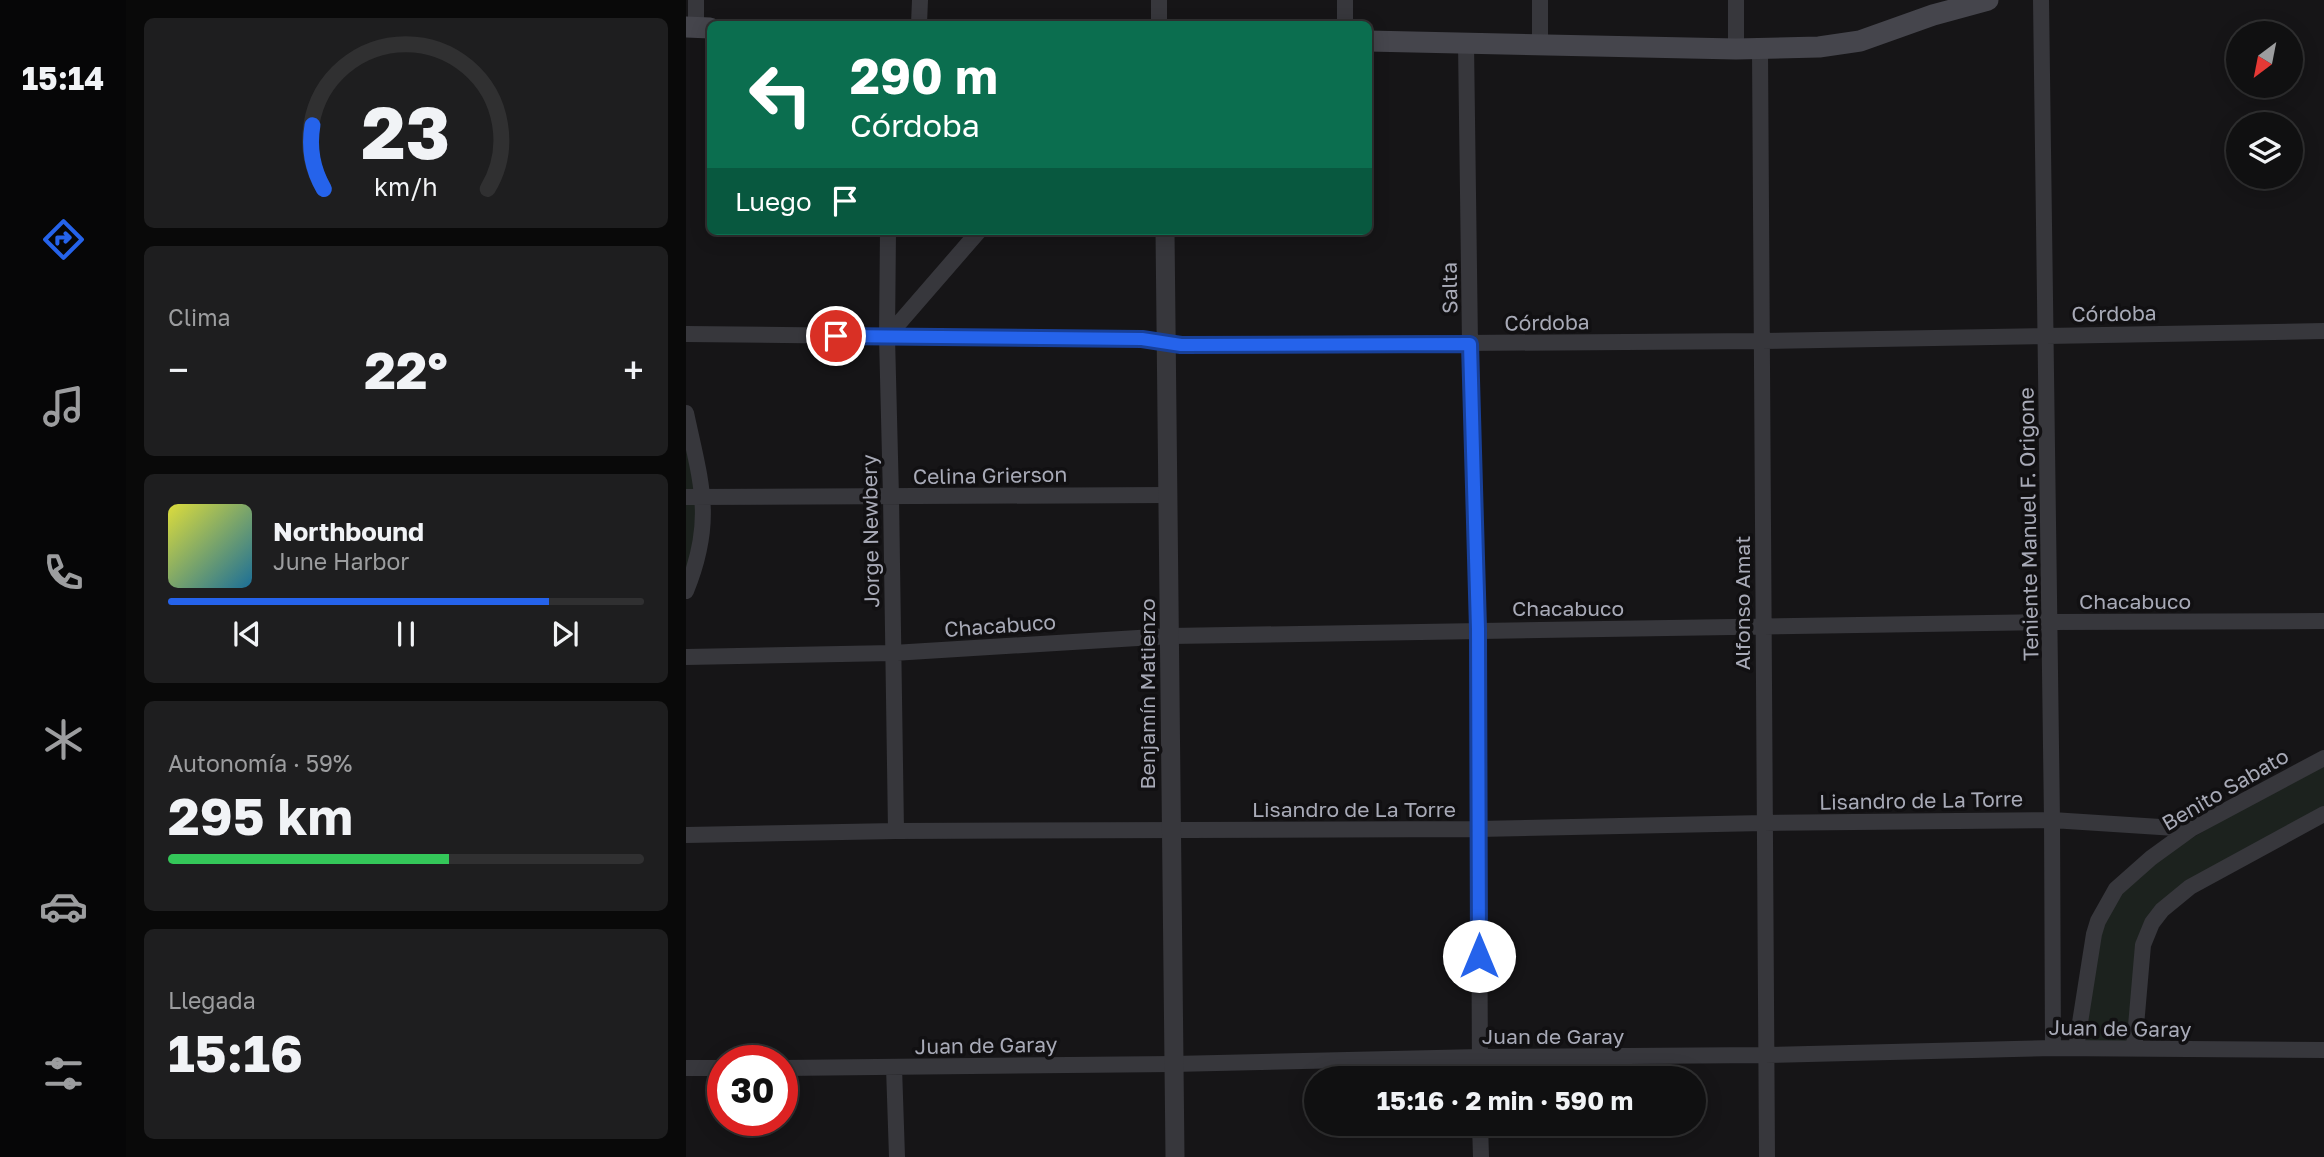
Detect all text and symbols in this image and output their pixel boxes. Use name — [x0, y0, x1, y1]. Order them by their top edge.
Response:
north arrow — [2226, 21, 2303, 98]
map controls — [2226, 21, 2303, 189]
text: 290 m — [850, 46, 998, 105]
icon: left — [735, 49, 826, 140]
text: 15:14 — [22, 59, 104, 97]
text: 23 — [362, 88, 450, 175]
text: Córdoba — [850, 106, 980, 144]
button: layers — [2226, 112, 2303, 189]
text: km/h — [374, 171, 438, 202]
icon: arrive — [826, 182, 864, 220]
text: Luego — [735, 186, 812, 217]
icon: directions — [39, 215, 88, 264]
street label: Salta — [1436, 262, 1462, 314]
street label: Córdoba — [2071, 299, 2157, 327]
text: Clima — [168, 303, 231, 331]
pin — [806, 306, 866, 366]
street label: Córdoba — [1504, 308, 1590, 336]
icon: arrive — [817, 317, 855, 355]
text: 22° — [364, 338, 448, 400]
text: − — [168, 347, 189, 392]
text: + — [623, 347, 644, 392]
icon: music — [39, 382, 88, 431]
street label: Teniente Manuel F. Origone — [2013, 387, 2043, 661]
street label: Jorge Newbery — [856, 454, 884, 608]
street label: Celina Grierson — [913, 461, 1067, 489]
text: Northbound — [273, 516, 424, 547]
street label: Alfonso Amat — [1729, 536, 1755, 670]
text: June Harbor — [273, 547, 409, 575]
icon: phone — [39, 548, 88, 597]
street label: Chacabuco — [2079, 588, 2191, 614]
street label: Chacabuco — [1512, 595, 1624, 621]
street label: Benjamín Matienzo — [1134, 598, 1160, 790]
street label: Chacabuco — [943, 608, 1057, 642]
icon: previous — [228, 615, 266, 653]
icon: pause — [387, 615, 425, 653]
icon: next — [546, 615, 584, 653]
icon: climate — [39, 715, 88, 764]
street label: Benito Sabato — [2157, 742, 2293, 836]
text: Autonomía · 59% — [168, 749, 352, 777]
text: 295 km — [168, 784, 353, 846]
street label: Lisandro de La Torre — [1819, 785, 2023, 815]
street label: Lisandro de La Torre — [1252, 796, 1456, 822]
icon: car — [39, 882, 88, 931]
position arrow — [1442, 919, 1516, 993]
text: Llegada — [168, 986, 256, 1014]
street label: Juan de Garay — [2048, 1014, 2192, 1042]
text: 15:16 — [168, 1021, 303, 1083]
street label: Juan de Garay — [1482, 1023, 1625, 1049]
street label: Juan de Garay — [914, 1031, 1058, 1059]
speed limit sign: 30 — [707, 1045, 798, 1136]
icon: filters — [39, 1049, 88, 1098]
text: 15:16 · 2 min · 590 m — [1377, 1085, 1633, 1116]

